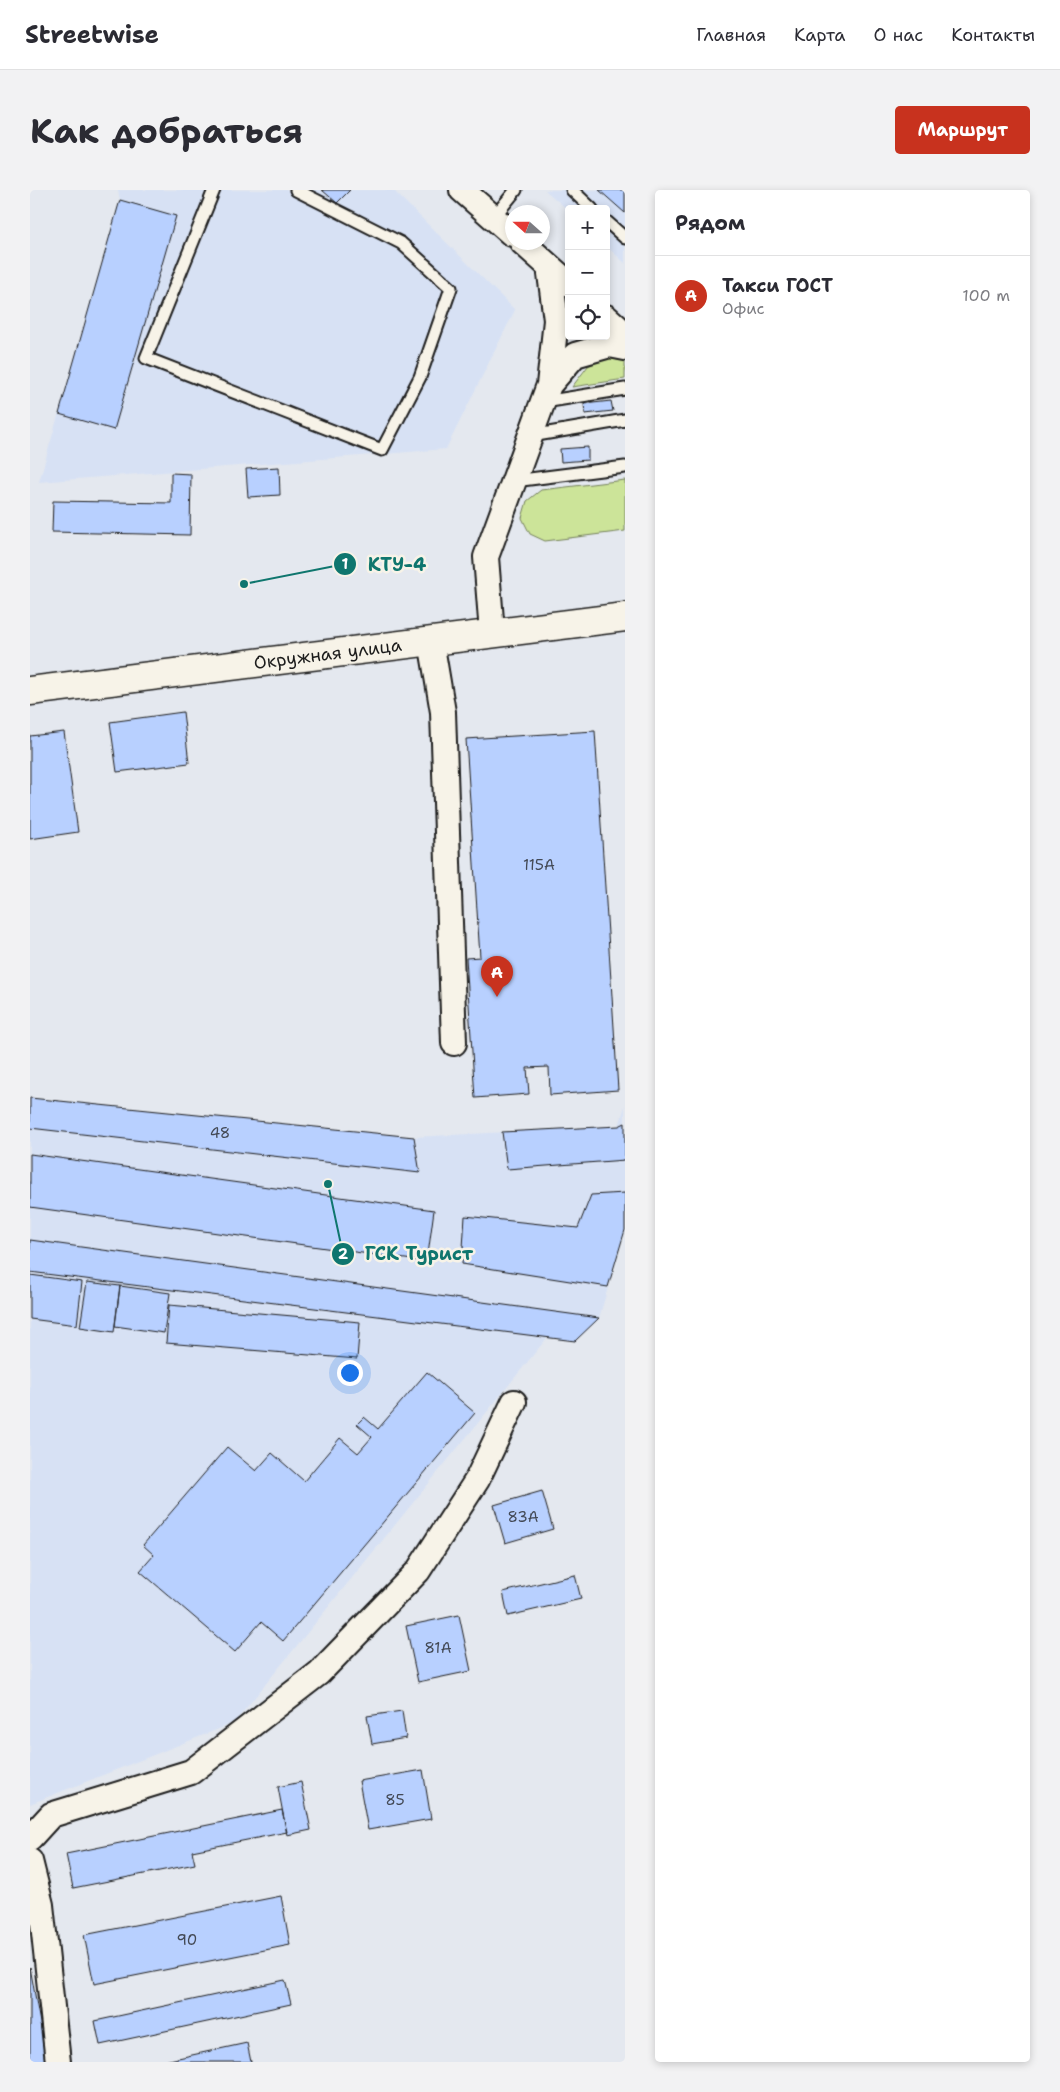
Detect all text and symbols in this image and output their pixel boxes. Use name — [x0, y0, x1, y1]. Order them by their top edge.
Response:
text: Streetwise — [25, 19, 159, 51]
text: Главная — [696, 23, 766, 47]
text: Карта — [794, 23, 846, 47]
text: О нас — [874, 23, 923, 47]
text: Контакты — [951, 23, 1035, 47]
button: Маршрут — [895, 106, 1030, 154]
text: Как добраться — [30, 107, 303, 154]
north arrow — [505, 205, 550, 250]
map controls — [565, 205, 610, 340]
button: + — [565, 205, 610, 250]
text: Рядом — [675, 209, 745, 237]
button: − — [565, 250, 610, 295]
text: Такси ГОСТ — [722, 273, 833, 298]
text: A — [685, 285, 697, 306]
text: 100 m — [962, 285, 1010, 306]
button: locate — [565, 295, 610, 340]
text: Офис — [722, 298, 764, 319]
callout: КТУ-4 — [332, 547, 436, 581]
text: КТУ-4 — [368, 552, 427, 577]
text: 1 — [342, 554, 349, 574]
street label: Окружная улица — [252, 633, 403, 675]
house number: 115А — [523, 855, 555, 875]
pin: A — [481, 956, 513, 997]
house number: 48 — [210, 1123, 230, 1143]
callout: ГСК Турист — [330, 1237, 484, 1271]
text: ГСК Турист — [365, 1241, 474, 1266]
text: 2 — [338, 1244, 349, 1264]
your location — [337, 1360, 363, 1386]
house number: 83А — [507, 1507, 539, 1527]
house number: 81А — [424, 1638, 452, 1658]
house number: 85 — [385, 1790, 405, 1810]
house number: 90 — [177, 1930, 197, 1950]

